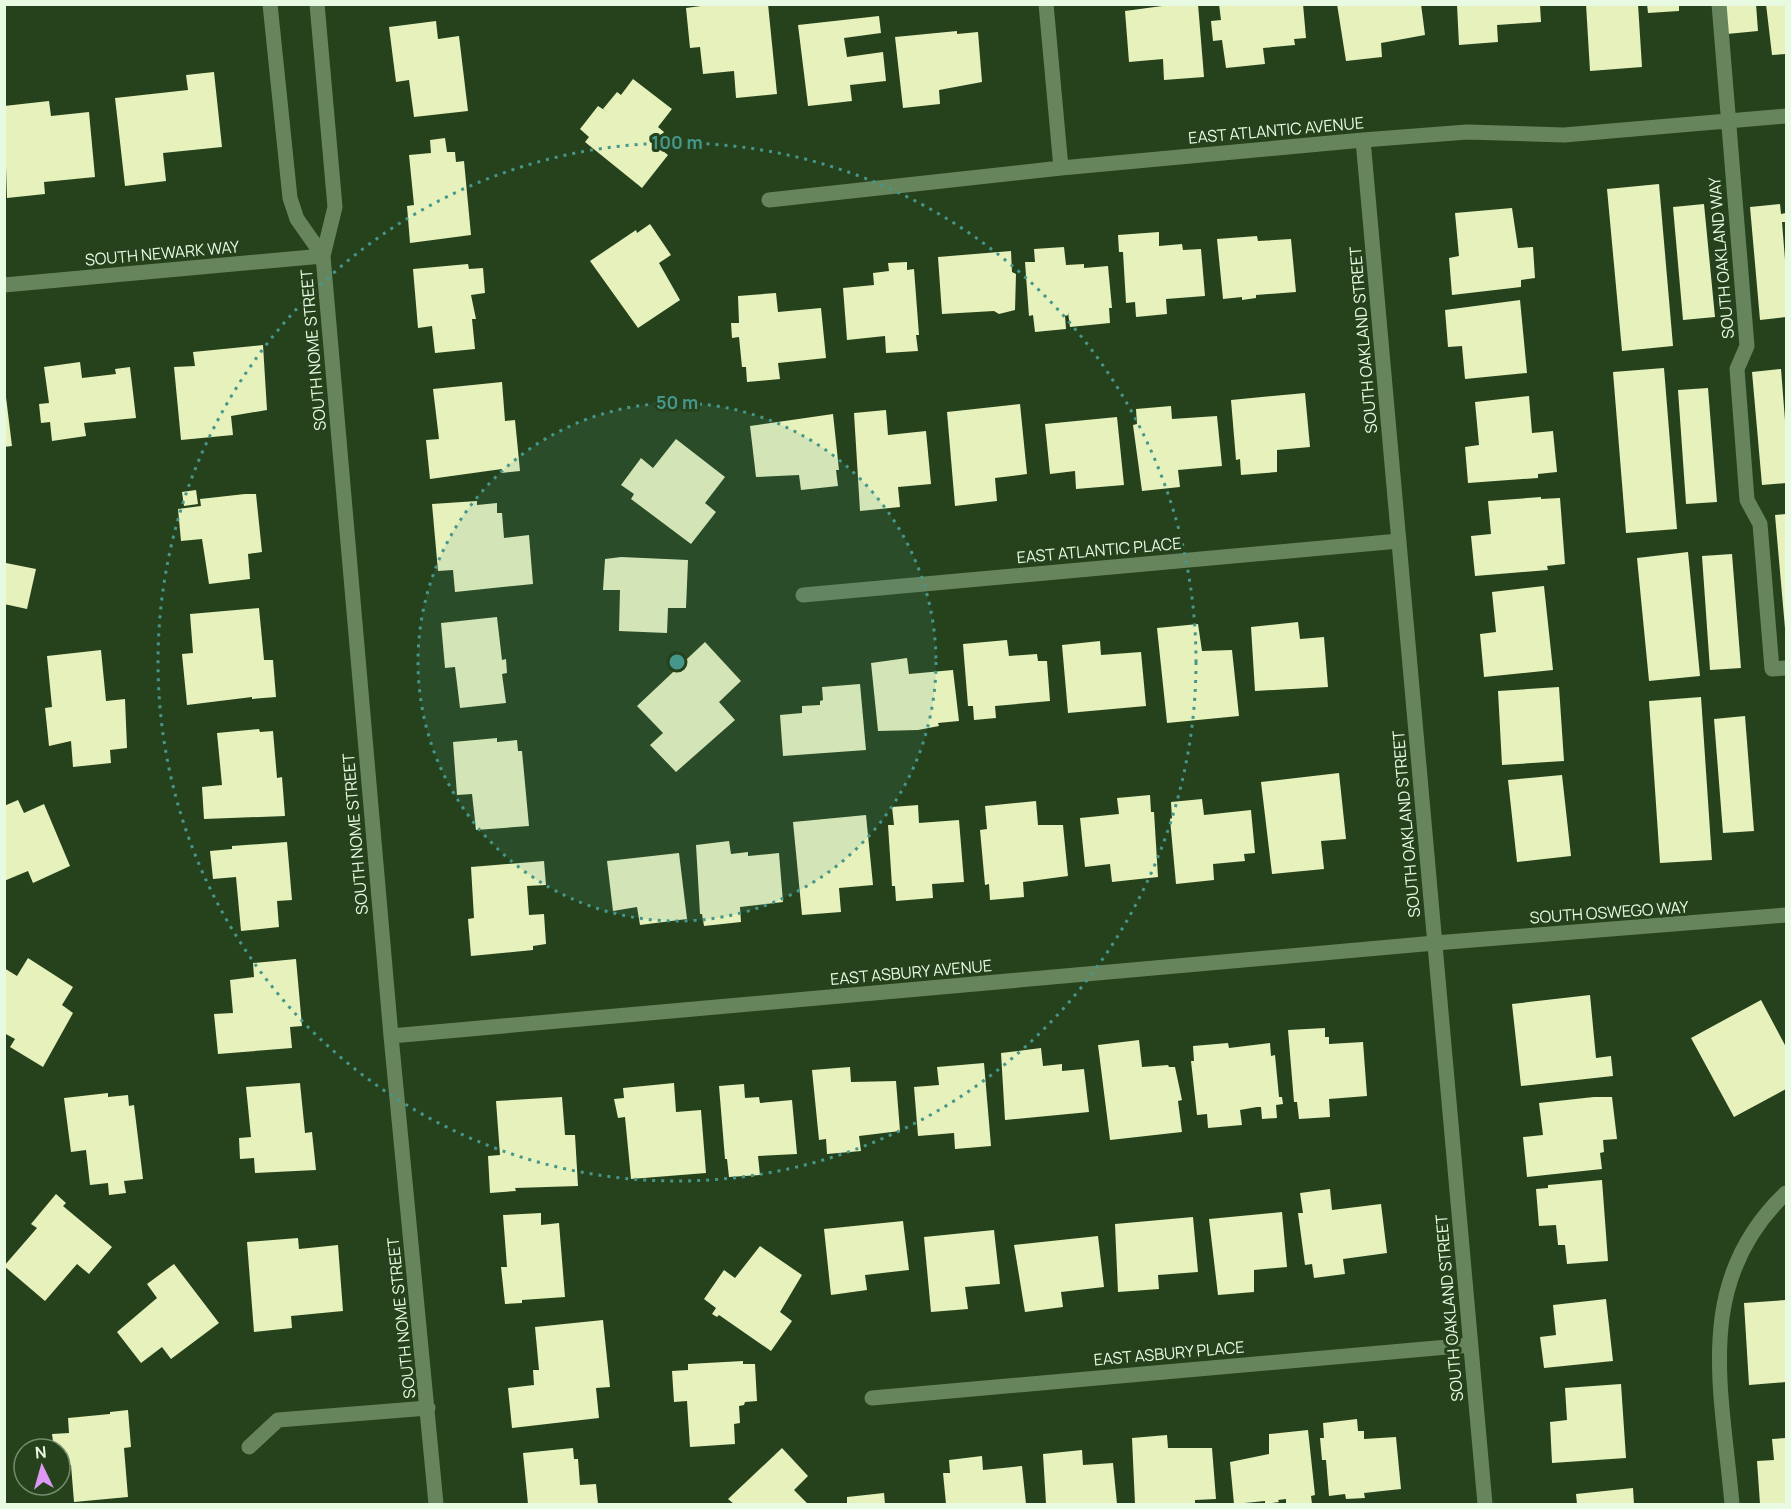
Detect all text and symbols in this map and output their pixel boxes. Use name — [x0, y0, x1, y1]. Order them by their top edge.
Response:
street label: EAST ATLANTIC AVENUE — [1187, 111, 1365, 149]
text: 100 m — [651, 130, 703, 154]
street label: SOUTH OAKLAND WAY — [1703, 176, 1739, 340]
street label: SOUTH NEWARK WAY — [84, 235, 240, 271]
street label: SOUTH OAKLAND STREET — [1344, 245, 1382, 434]
street label: SOUTH NOME STREET — [295, 268, 331, 432]
text: 50 m — [656, 390, 698, 414]
street label: EAST ATLANTIC PLACE — [1016, 532, 1182, 568]
centre of rings — [667, 652, 687, 672]
street label: SOUTH OAKLAND STREET — [1387, 729, 1425, 918]
street label: SOUTH NOME STREET — [337, 752, 373, 916]
street label: SOUTH OSWEGO WAY — [1529, 895, 1689, 929]
street label: EAST ASBURY AVENUE — [829, 954, 993, 990]
street label: SOUTH OAKLAND STREET — [1430, 1213, 1468, 1402]
street label: SOUTH NOME STREET — [382, 1236, 420, 1400]
street label: EAST ASBURY PLACE — [1093, 1335, 1245, 1371]
north arrow — [12, 1437, 72, 1497]
text: N — [34, 1441, 47, 1464]

